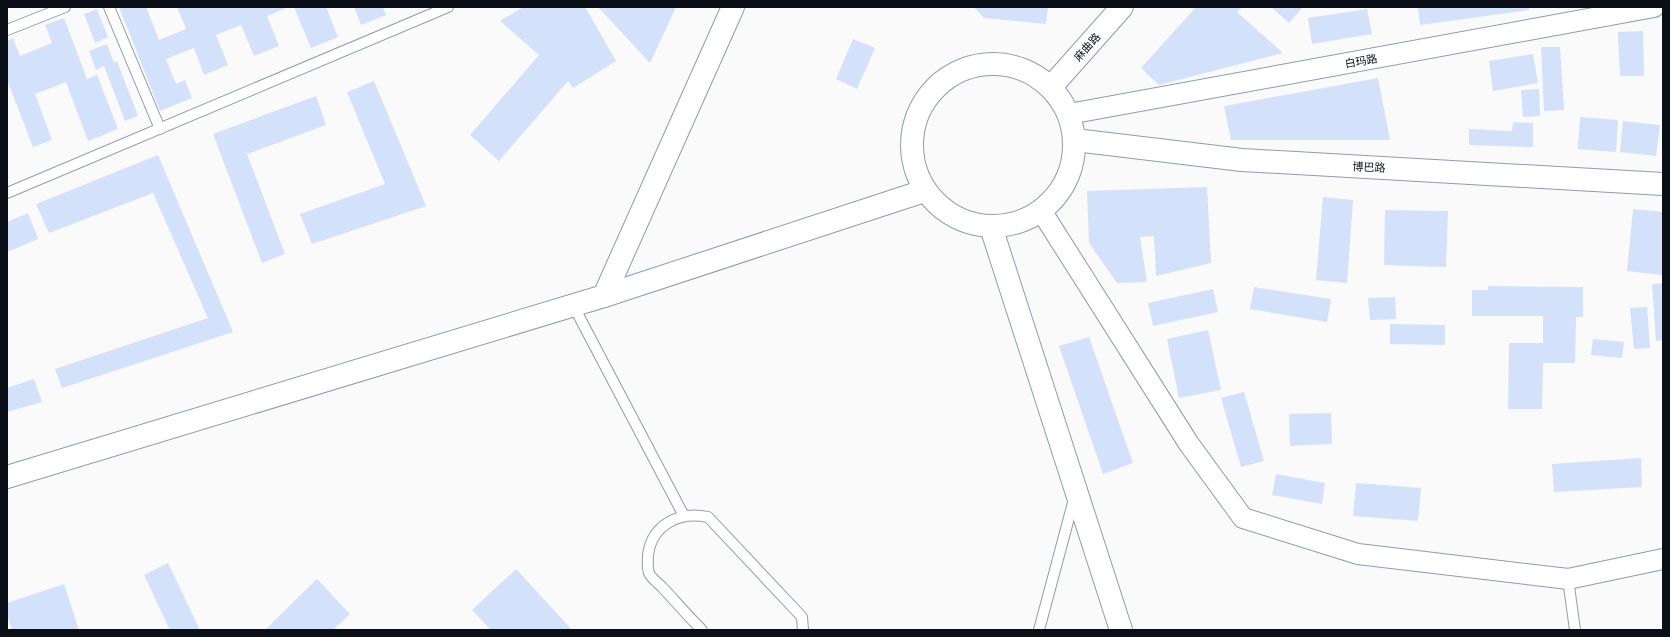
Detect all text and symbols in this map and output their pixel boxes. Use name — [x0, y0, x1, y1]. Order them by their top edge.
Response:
street label: 麻曲路 — [1072, 31, 1103, 64]
street label: 白玛路 — [1344, 52, 1378, 71]
street label: 博巴路 — [1352, 160, 1386, 175]

